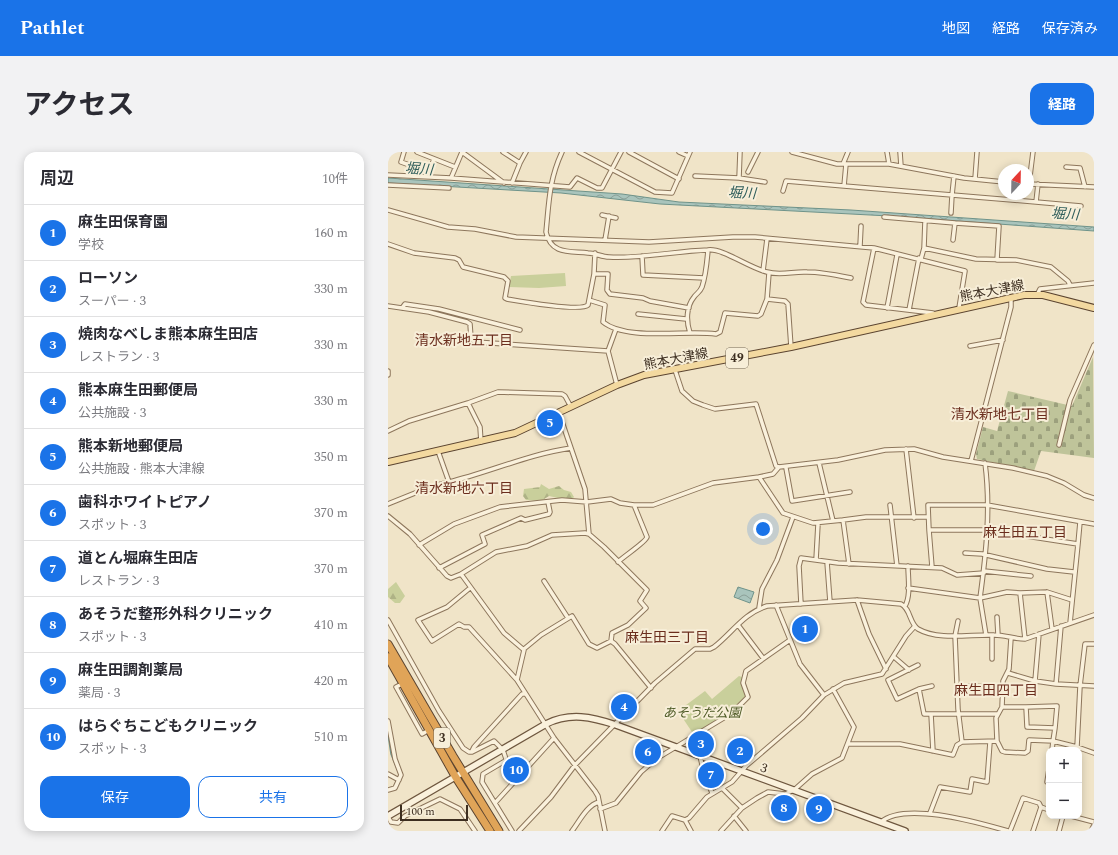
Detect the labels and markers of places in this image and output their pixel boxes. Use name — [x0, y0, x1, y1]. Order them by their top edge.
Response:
pin: 5 — [537, 408, 563, 438]
pin: 1 — [792, 614, 818, 644]
pin: 4 — [611, 692, 637, 722]
pin: 3 — [688, 729, 714, 759]
pin: 2 — [727, 736, 753, 766]
pin: 6 — [635, 737, 661, 767]
pin: 10 — [503, 755, 529, 785]
pin: 7 — [698, 760, 724, 790]
pin: 8 — [771, 793, 797, 823]
pin: 9 — [806, 794, 832, 824]

